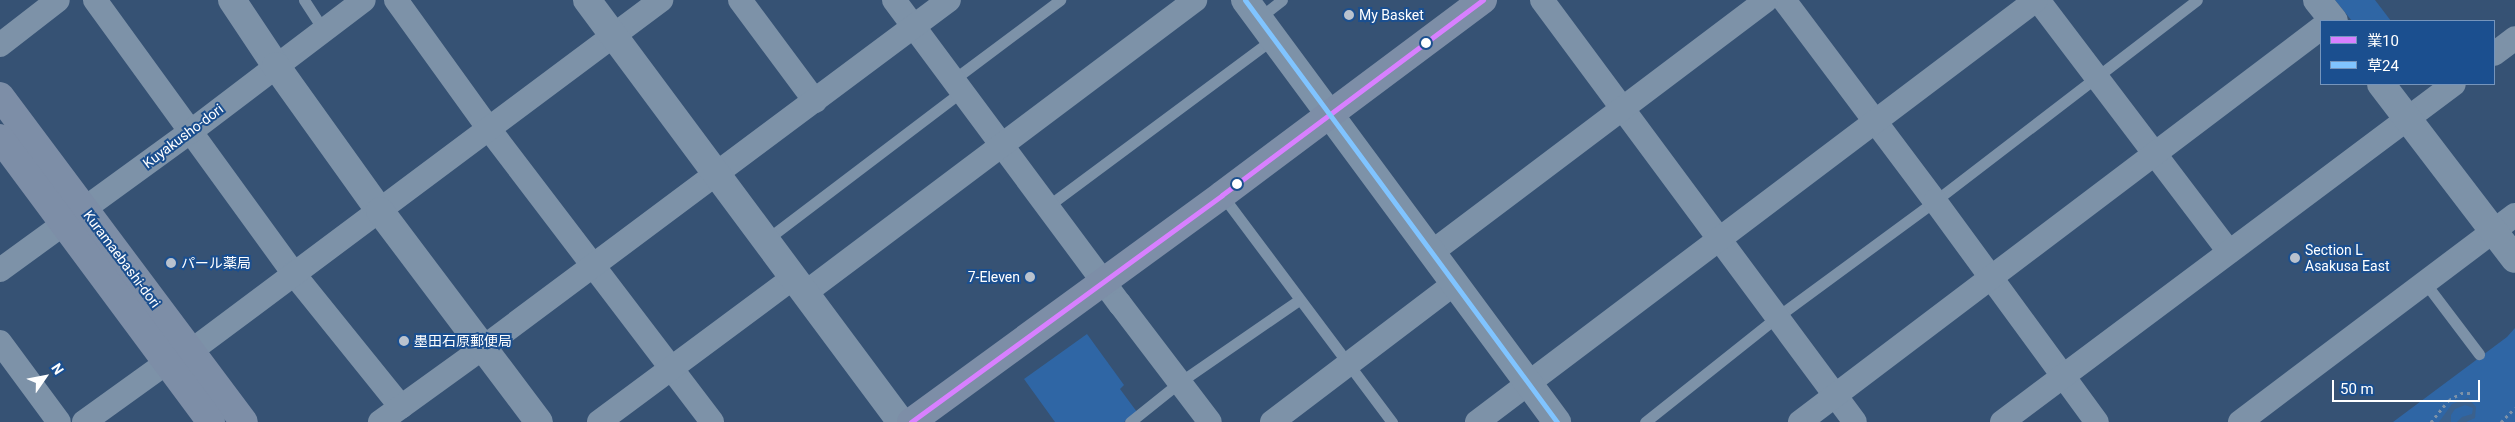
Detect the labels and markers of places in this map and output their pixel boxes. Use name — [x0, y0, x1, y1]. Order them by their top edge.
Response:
place label: My Basket — [1359, 7, 1424, 23]
marker: My Basket — [1343, 9, 1355, 21]
unlabelled marker — [1421, 38, 1431, 48]
unlabelled marker — [1232, 179, 1242, 189]
place label: Section L Asakusa East — [2305, 242, 2389, 274]
marker: Section L Asakusa East — [2289, 252, 2301, 264]
place label: パール薬局 — [181, 255, 251, 271]
marker: パール薬局 — [165, 257, 177, 269]
place label: 7-Eleven — [968, 269, 1020, 285]
marker: 7-Eleven — [1024, 271, 1036, 283]
place label: 墨田石原郵便局 — [414, 333, 512, 349]
marker: 墨田石原郵便局 — [398, 335, 410, 347]

